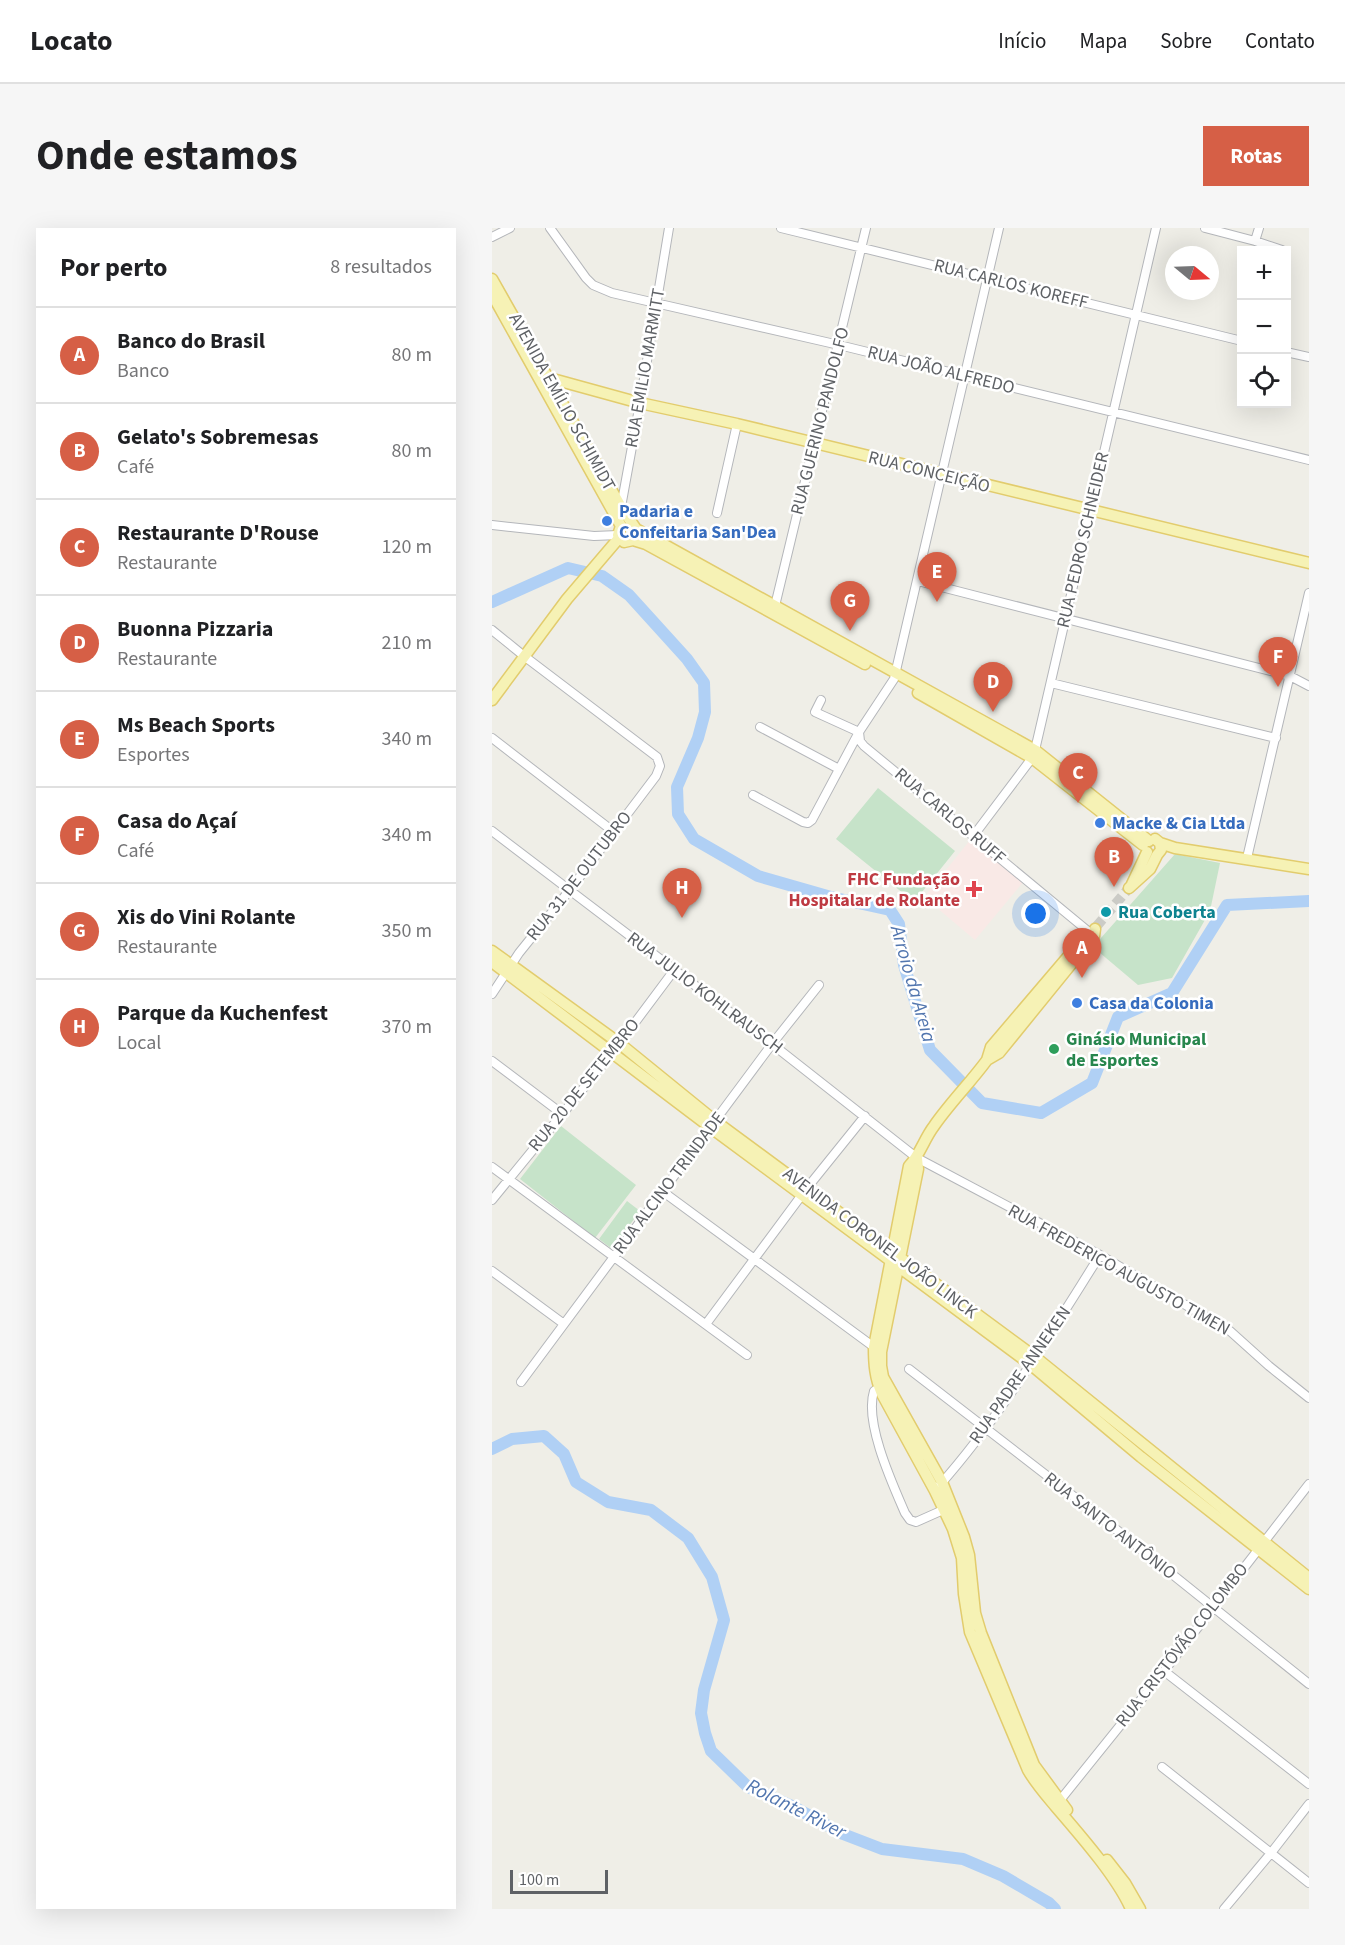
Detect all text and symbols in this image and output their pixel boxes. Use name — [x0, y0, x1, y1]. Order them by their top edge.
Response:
text: Locato — [30, 21, 112, 61]
text: Início — [998, 26, 1046, 56]
text: Mapa — [1079, 26, 1127, 56]
text: Sobre — [1160, 26, 1212, 56]
text: Contato — [1245, 26, 1315, 56]
text: Onde estamos — [36, 126, 298, 186]
button: Rotas — [1203, 126, 1309, 186]
north arrow — [1165, 246, 1219, 300]
map controls — [1237, 246, 1291, 408]
button: + — [1237, 246, 1291, 300]
text: Por perto — [60, 249, 168, 286]
text: 8 resultados — [330, 253, 432, 281]
street label: RUA CARLOS KOREFF — [931, 253, 1091, 315]
street label: RUA EMILIO MARMITT — [619, 286, 671, 450]
button: − — [1237, 300, 1291, 354]
street label: AVENIDA EMÍLIO SCHIMIDT — [503, 309, 622, 496]
text: Banco do Brasil — [117, 325, 265, 357]
street label: RUA GUERINO PANDOLFO — [785, 325, 855, 517]
street label: RUA JOÃO ALFREDO — [865, 340, 1017, 400]
text: A — [74, 341, 85, 369]
text: 80 m — [392, 341, 432, 369]
button: locate — [1237, 354, 1291, 408]
text: Banco — [117, 357, 169, 385]
text: Gelato's Sobremesas — [117, 421, 318, 453]
text: B — [73, 437, 86, 465]
text: 80 m — [392, 437, 432, 465]
street label: RUA CONCEIÇÃO — [866, 445, 993, 499]
street label: RUA PEDRO SCHNEIDER — [1051, 450, 1115, 630]
text: Café — [117, 453, 154, 481]
place label: Padaria e Confeitaria San'Dea — [619, 499, 776, 545]
marker: Padaria e Confeitaria San'Dea — [600, 514, 614, 528]
text: Restaurante D'Rouse — [117, 517, 319, 549]
text: C — [74, 533, 85, 561]
text: 120 m — [382, 533, 432, 561]
text: Restaurante — [117, 549, 217, 577]
pin: E — [918, 552, 956, 602]
pin: G — [830, 582, 870, 631]
text: Buonna Pizzaria — [117, 613, 273, 645]
text: D — [73, 629, 86, 657]
text: 210 m — [382, 629, 432, 657]
pin: F — [1258, 638, 1298, 687]
text: Restaurante — [117, 645, 217, 673]
pin: D — [974, 662, 1012, 712]
text: Ms Beach Sports — [117, 709, 275, 741]
text: E — [74, 725, 85, 753]
text: 340 m — [382, 725, 432, 753]
text: Esportes — [117, 741, 190, 769]
pin: C — [1058, 754, 1098, 803]
street label: RUA CARLOS RUFF — [889, 762, 1011, 870]
text: Casa do Açaí — [117, 805, 237, 837]
street label: RUA 31 DE OUTUBRO — [520, 806, 638, 946]
place label: Macke & Cia Ltda — [1112, 811, 1245, 836]
marker: Macke & Cia Ltda — [1093, 816, 1107, 830]
text: F — [74, 821, 85, 849]
text: 340 m — [382, 821, 432, 849]
text: Café — [117, 837, 154, 865]
pin: B — [1094, 838, 1134, 887]
place label: FHC Fundação Hospitalar de Rolante — [788, 867, 960, 913]
pin: H — [662, 868, 702, 918]
marker: FHC Fundação Hospitalar de Rolante — [965, 880, 983, 898]
your location — [1021, 899, 1050, 928]
place label: Rua Coberta — [1118, 900, 1216, 925]
text: Xis do Vini Rolante — [117, 901, 296, 933]
marker: Rua Coberta — [1099, 905, 1113, 919]
text: G — [73, 917, 86, 945]
text: 350 m — [382, 917, 432, 945]
water label: Arroio da Areia — [882, 920, 943, 1046]
street label: RUA JULIO KOHLRAUSCH — [622, 926, 788, 1060]
pin: A — [1062, 928, 1102, 978]
text: Restaurante — [117, 933, 217, 961]
place label: Casa da Colonia — [1089, 991, 1214, 1016]
marker: Casa da Colonia — [1070, 996, 1084, 1010]
text: Parque da Kuchenfest — [117, 997, 328, 1029]
text: H — [73, 1013, 86, 1041]
text: 370 m — [382, 1013, 432, 1041]
street label: RUA 20 DE SETEMBRO — [522, 1013, 646, 1157]
place label: Ginásio Municipal de Esportes — [1066, 1027, 1206, 1073]
text: Local — [117, 1029, 161, 1057]
marker: Ginásio Municipal de Esportes — [1047, 1042, 1061, 1056]
street label: RUA ALCINO TRINDADE — [607, 1107, 731, 1259]
street label: AVENIDA CORONEL JOÃO LINCK — [778, 1161, 983, 1325]
street label: RUA FREDERICO AUGUSTO TIMEN — [1003, 1198, 1235, 1342]
street label: RUA PADRE ANNEKEN — [963, 1301, 1077, 1449]
street label: RUA SANTO ANTÔNIO — [1039, 1466, 1181, 1586]
street label: RUA CRISTÓVÃO COLOMBO — [1110, 1558, 1254, 1732]
water label: Rolante River — [741, 1772, 852, 1847]
scale bar — [510, 1867, 608, 1894]
text: 100 m — [519, 1869, 559, 1891]

